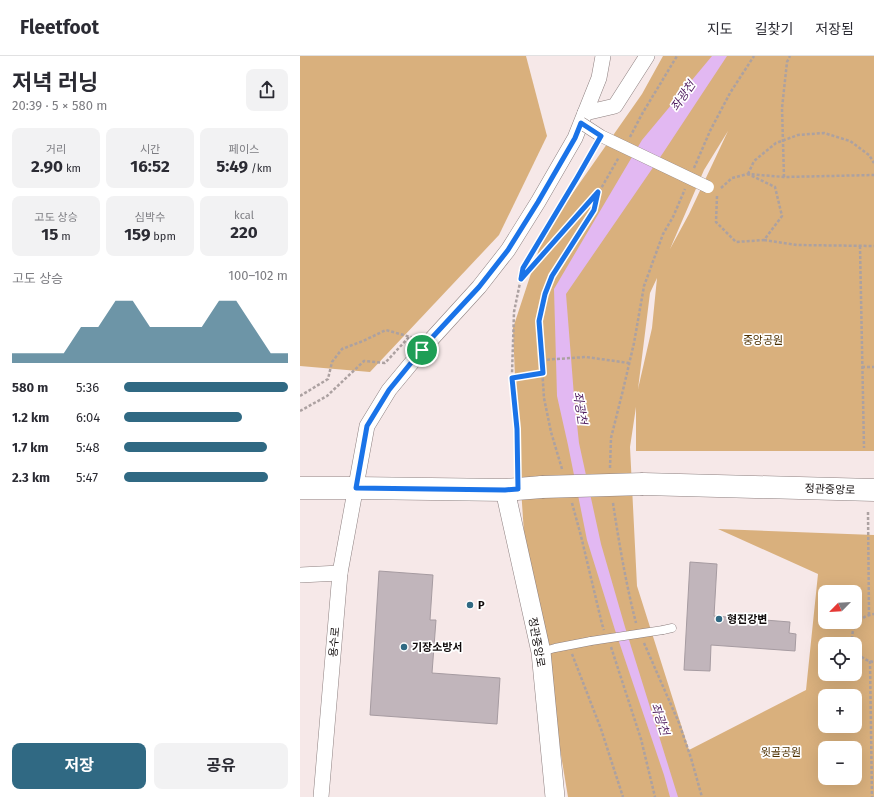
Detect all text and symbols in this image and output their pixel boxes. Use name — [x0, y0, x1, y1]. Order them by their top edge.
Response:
text: Fleetfoot — [20, 16, 99, 39]
text: 지도 — [707, 21, 733, 38]
text: 길찾기 — [755, 21, 793, 38]
text: 저장됨 — [815, 21, 854, 38]
text: 저녁 러닝 — [12, 69, 98, 96]
button: share — [246, 69, 288, 111]
water label: 좌광천 — [668, 77, 699, 114]
text: 20:39 · 5 × 580 m — [12, 98, 108, 113]
text: 거리 — [46, 143, 66, 156]
text: 시간 — [140, 143, 160, 156]
text: 페이스 — [229, 143, 259, 156]
text: 2.90 — [31, 156, 63, 177]
text: 16:52 — [130, 156, 170, 177]
text: 5:49 — [216, 156, 248, 177]
text: km — [63, 162, 81, 175]
text: /km — [248, 162, 272, 175]
text: kcal — [234, 209, 254, 222]
text: 고도 상승 — [34, 211, 78, 224]
text: 심박수 — [135, 211, 165, 224]
text: 220 — [230, 222, 258, 243]
text: 15 — [41, 224, 58, 245]
text: 159 — [124, 224, 150, 245]
text: m — [58, 230, 71, 243]
text: bpm — [150, 230, 176, 243]
text: 100–102 m — [228, 268, 288, 283]
text: 고도 상승 — [12, 271, 63, 286]
pin — [405, 333, 439, 367]
park label: 중앙공원 — [743, 334, 783, 347]
icon: arrive — [411, 339, 433, 361]
text: 580 m — [12, 380, 48, 395]
text: 5:36 — [76, 380, 99, 395]
water label: 좌광천 — [570, 391, 590, 427]
text: 1.2 km — [12, 410, 49, 425]
text: 6:04 — [76, 410, 100, 425]
text: 1.7 km — [12, 440, 48, 455]
text: 5:48 — [76, 440, 100, 455]
text: 2.3 km — [12, 470, 50, 485]
text: 5:47 — [76, 470, 98, 485]
street label: 정관중앙로 — [804, 482, 855, 497]
north arrow — [818, 585, 862, 629]
map controls — [818, 585, 862, 785]
place label: P — [478, 599, 485, 612]
marker: P — [465, 600, 475, 610]
place label: 형진강변 — [727, 613, 767, 626]
marker: 형진강변 — [714, 614, 724, 624]
street label: 정관중앙로 — [526, 616, 547, 668]
street label: 용수로 — [327, 626, 342, 658]
button: locate — [818, 637, 862, 681]
place label: 기장소방서 — [412, 641, 463, 654]
marker: 기장소방서 — [399, 642, 409, 652]
button: + — [818, 689, 862, 733]
water label: 좌광천 — [648, 701, 672, 739]
button: − — [818, 741, 862, 785]
button: 저장 — [12, 743, 146, 789]
button: 공유 — [154, 743, 288, 789]
park label: 윗골공원 — [761, 746, 801, 759]

